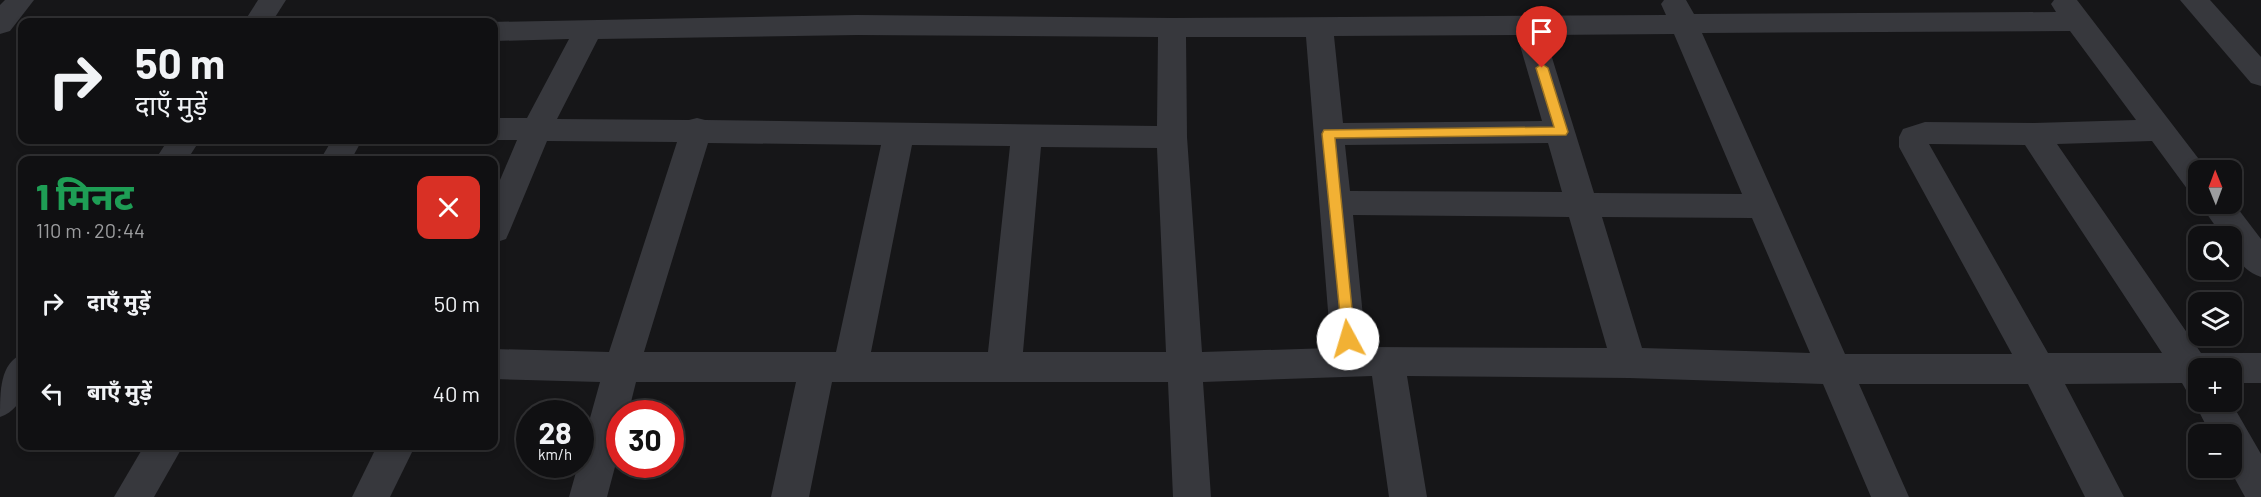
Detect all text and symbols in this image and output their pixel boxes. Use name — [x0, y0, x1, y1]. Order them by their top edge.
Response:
pin — [1516, 6, 1567, 68]
icon: arrive — [1525, 15, 1558, 48]
text: 50 m — [135, 37, 225, 87]
icon: right — [36, 42, 114, 120]
text: दाएँ मुड़ें — [135, 88, 207, 120]
north arrow — [2188, 160, 2242, 214]
map controls — [2188, 160, 2242, 478]
text: 1 मिनट — [36, 174, 134, 217]
button: close — [417, 176, 480, 239]
text: 110 m · 20:44 — [36, 218, 145, 242]
button: search — [2188, 226, 2242, 280]
icon: right — [36, 287, 69, 320]
text: दाएँ मुड़ें — [87, 288, 150, 314]
text: 50 m — [434, 290, 480, 316]
button: layers — [2188, 292, 2242, 346]
position arrow — [1316, 307, 1380, 371]
button: + — [2188, 358, 2242, 412]
icon: left — [36, 377, 69, 410]
text: बाएँ मुड़ें — [87, 378, 152, 404]
text: 40 m — [433, 380, 480, 406]
speed limit sign: 30 — [606, 400, 684, 478]
text: 28 — [538, 414, 572, 450]
button: − — [2188, 424, 2242, 478]
text: km/h — [538, 445, 572, 463]

